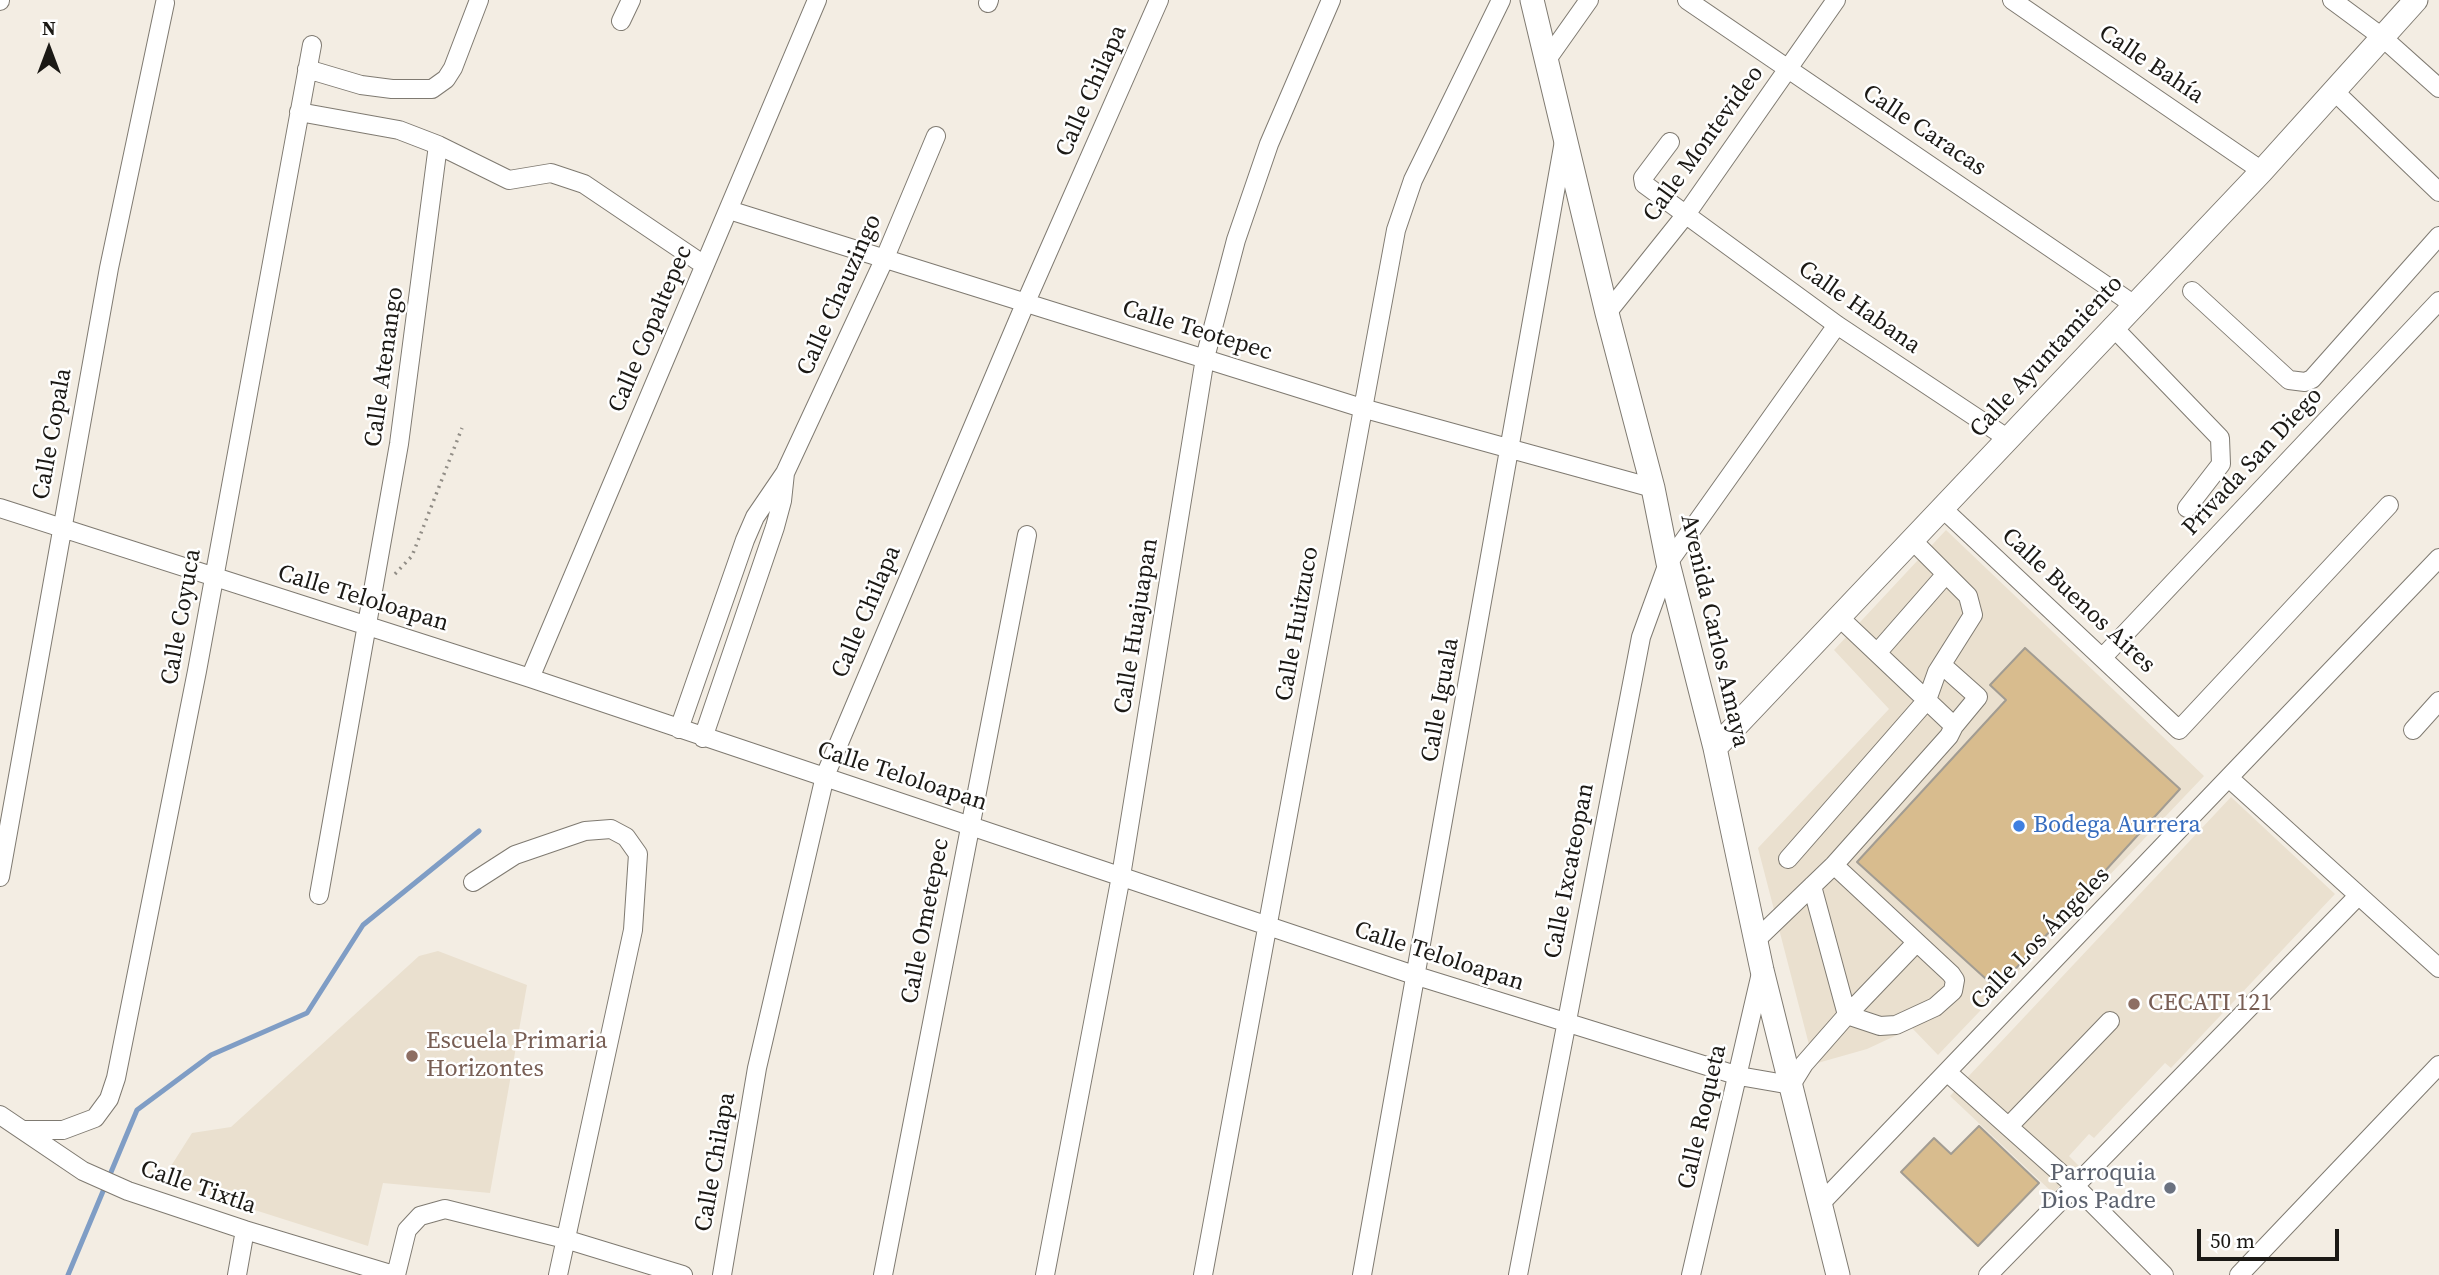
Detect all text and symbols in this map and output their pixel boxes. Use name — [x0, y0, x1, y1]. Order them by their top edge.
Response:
north arrow — [14, 14, 84, 84]
text: N — [42, 15, 56, 41]
street label: Calle Bahía — [2093, 19, 2209, 111]
street label: Calle Chilapa — [1050, 21, 1134, 161]
street label: Calle Montevideo — [1638, 60, 1770, 228]
street label: Calle Caracas — [1857, 79, 1991, 183]
street label: Calle Chauzingo — [792, 210, 888, 380]
street label: Calle Copaltepec — [603, 241, 699, 417]
street label: Calle Habana — [1792, 255, 1926, 361]
street label: Calle Ayuntamiento — [1964, 270, 2130, 444]
street label: Calle Atenango — [359, 285, 411, 449]
street label: Calle Teotepec — [1119, 295, 1275, 367]
street label: Calle Copala — [27, 366, 79, 502]
street label: Privada San Diego — [2177, 382, 2329, 542]
street label: Avenida Carlos Amaya — [1673, 512, 1755, 750]
street label: Calle Buenos Aires — [1995, 522, 2161, 680]
street label: Calle Huajuapan — [1109, 536, 1165, 716]
street label: Calle Chilapa — [826, 541, 908, 683]
street label: Calle Huitzuco — [1270, 544, 1326, 704]
street label: Calle Coyuca — [156, 547, 208, 687]
street label: Calle Teloloapan — [274, 559, 452, 639]
street label: Calle Iguala — [1416, 636, 1466, 764]
street label: Calle Teloloapan — [813, 736, 991, 818]
street label: Calle Ixcateopan — [1539, 781, 1601, 961]
place label: Bodega Aurrera — [2033, 812, 2201, 840]
marker: Bodega Aurrera — [2011, 818, 2027, 834]
street label: Calle Ometepec — [896, 836, 956, 1006]
street label: Calle Los Ángeles — [1966, 862, 2116, 1016]
street label: Calle Teloloapan — [1350, 916, 1528, 998]
place label: CECATI 121 — [2148, 990, 2272, 1018]
marker: CECATI 121 — [2126, 996, 2142, 1012]
place label: Escuela Primaria Horizontes — [426, 1028, 608, 1084]
street label: Calle Roqueta — [1672, 1042, 1734, 1192]
marker: Escuela Primaria Horizontes — [404, 1048, 420, 1064]
street label: Calle Chilapa — [690, 1090, 742, 1234]
street label: Calle Tixtla — [136, 1155, 260, 1221]
place label: Parroquia Dios Padre — [2041, 1160, 2156, 1216]
marker: Parroquia Dios Padre — [2162, 1180, 2178, 1196]
scale bar — [2201, 1216, 2343, 1260]
text: 50 m — [2210, 1226, 2255, 1255]

